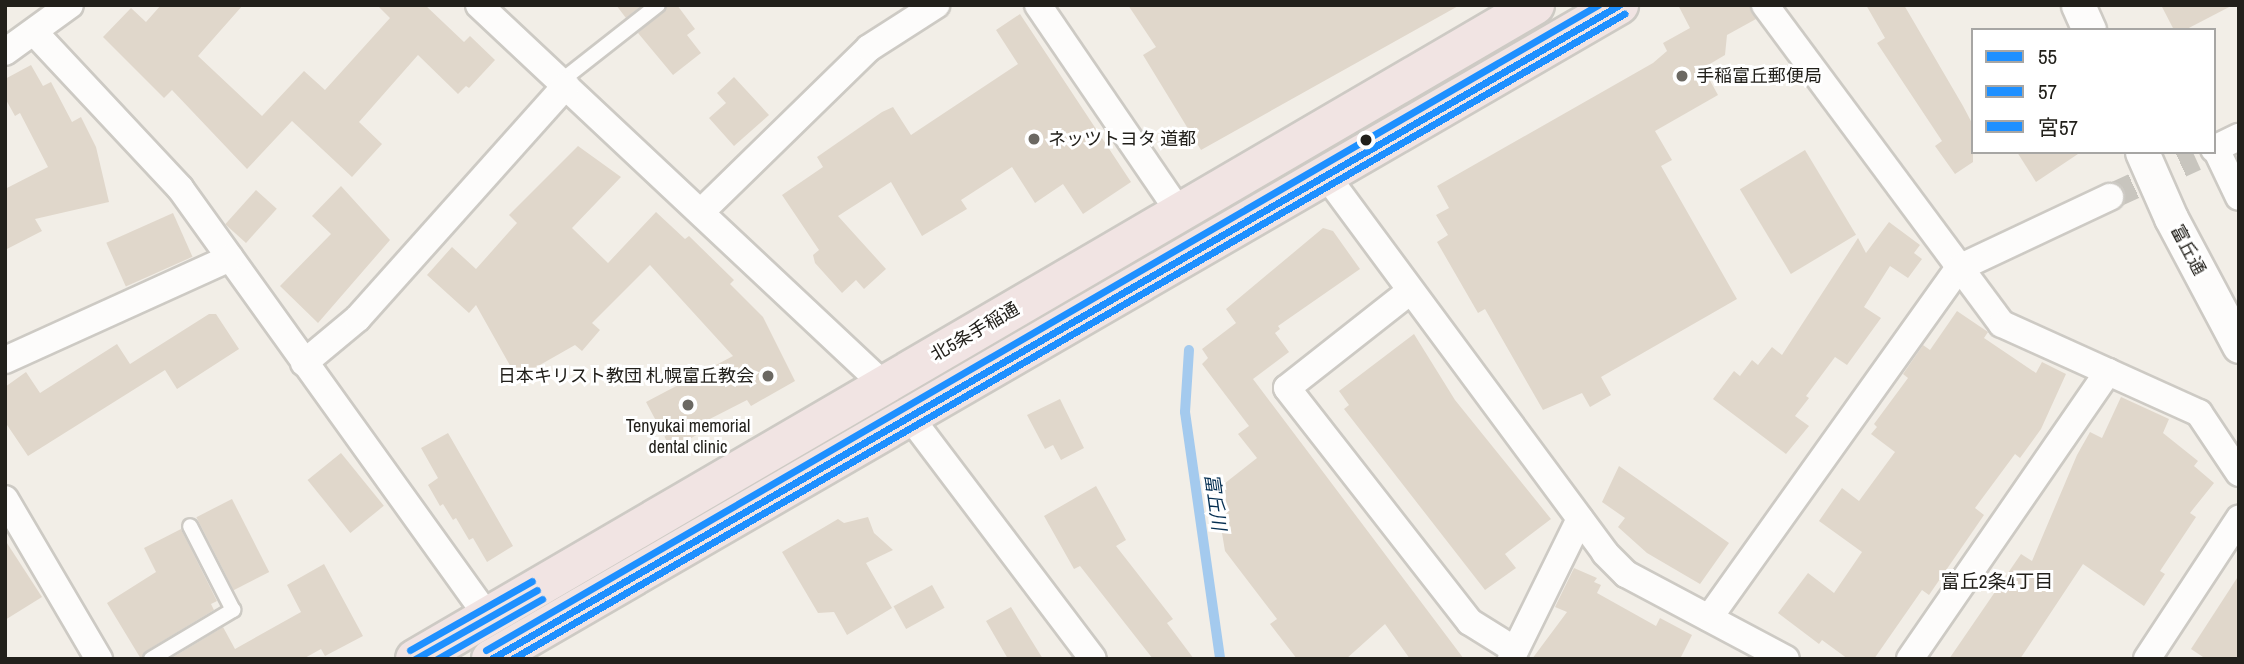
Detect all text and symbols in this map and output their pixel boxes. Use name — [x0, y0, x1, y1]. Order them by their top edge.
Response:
legend — [1971, 28, 2216, 154]
text: 55 — [2038, 42, 2057, 71]
place label: 手稲富丘郵便局 — [1696, 65, 1822, 87]
marker: 手稲富丘郵便局 — [1674, 68, 1690, 84]
text: 57 — [2038, 77, 2057, 106]
text: 宮57 — [2038, 113, 2078, 142]
place label: ネッツトヨタ 道都 — [1048, 128, 1196, 150]
marker: ネッツトヨタ 道都 — [1026, 131, 1042, 147]
unlabelled marker — [1359, 133, 1373, 147]
street label: 富丘通 — [2166, 221, 2210, 279]
street label: 北5条手稲通 — [927, 298, 1023, 366]
place label: 日本キリスト教団 札幌富丘教会 — [498, 365, 754, 387]
marker: 日本キリスト教団 札幌富丘教会 — [760, 368, 776, 384]
marker: Tenyukai memorial dental clinic — [680, 397, 696, 413]
place label: Tenyukai memorial dental clinic — [626, 416, 750, 458]
water label: 富丘川 — [1200, 472, 1230, 532]
district label: 富丘2条4丁目 — [1941, 571, 2053, 593]

